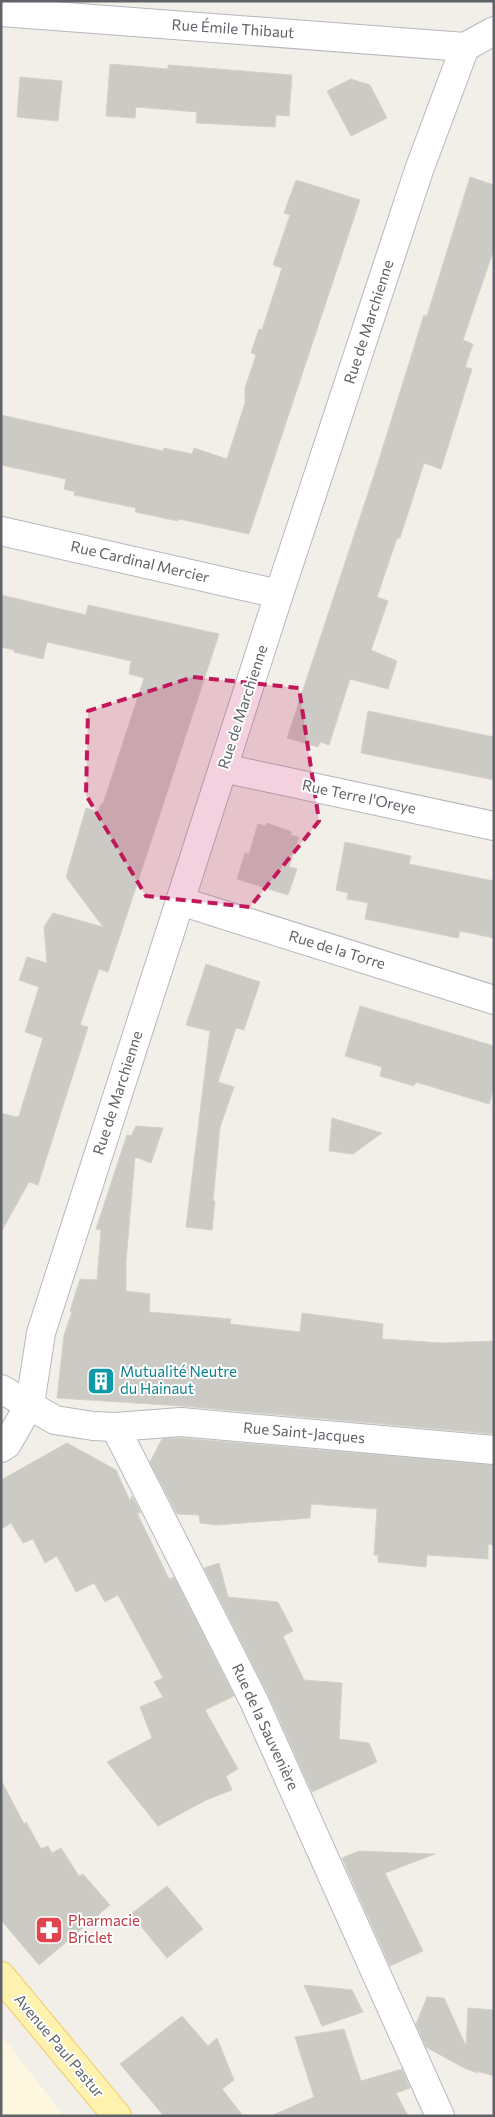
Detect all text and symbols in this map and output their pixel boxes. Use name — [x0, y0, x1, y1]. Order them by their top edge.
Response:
street label: Rue Émile Thibaut — [171, 14, 295, 41]
street label: Rue de Marchienne — [340, 257, 397, 386]
street label: Rue Cardinal Mercier — [69, 536, 211, 586]
street label: Rue de Marchienne — [214, 642, 271, 771]
street label: Rue Terre l'Oreye — [301, 775, 418, 817]
street label: Rue de la Torre — [287, 926, 388, 972]
street label: Rue de Marchienne — [89, 1028, 146, 1157]
place label: Mutualité Neutre du Hainaut — [120, 1362, 237, 1397]
building icon: Mutualité Neutre du Hainaut — [86, 1366, 116, 1396]
street label: Rue Saint-Jacques — [242, 1418, 366, 1446]
street label: Rue de la Sauvenière — [229, 1660, 303, 1793]
place label: Pharmacie Briclet — [68, 1911, 140, 1946]
pharmacy icon: Pharmacie Briclet — [34, 1915, 64, 1945]
street label: Avenue Paul Pastur — [11, 1990, 108, 2101]

